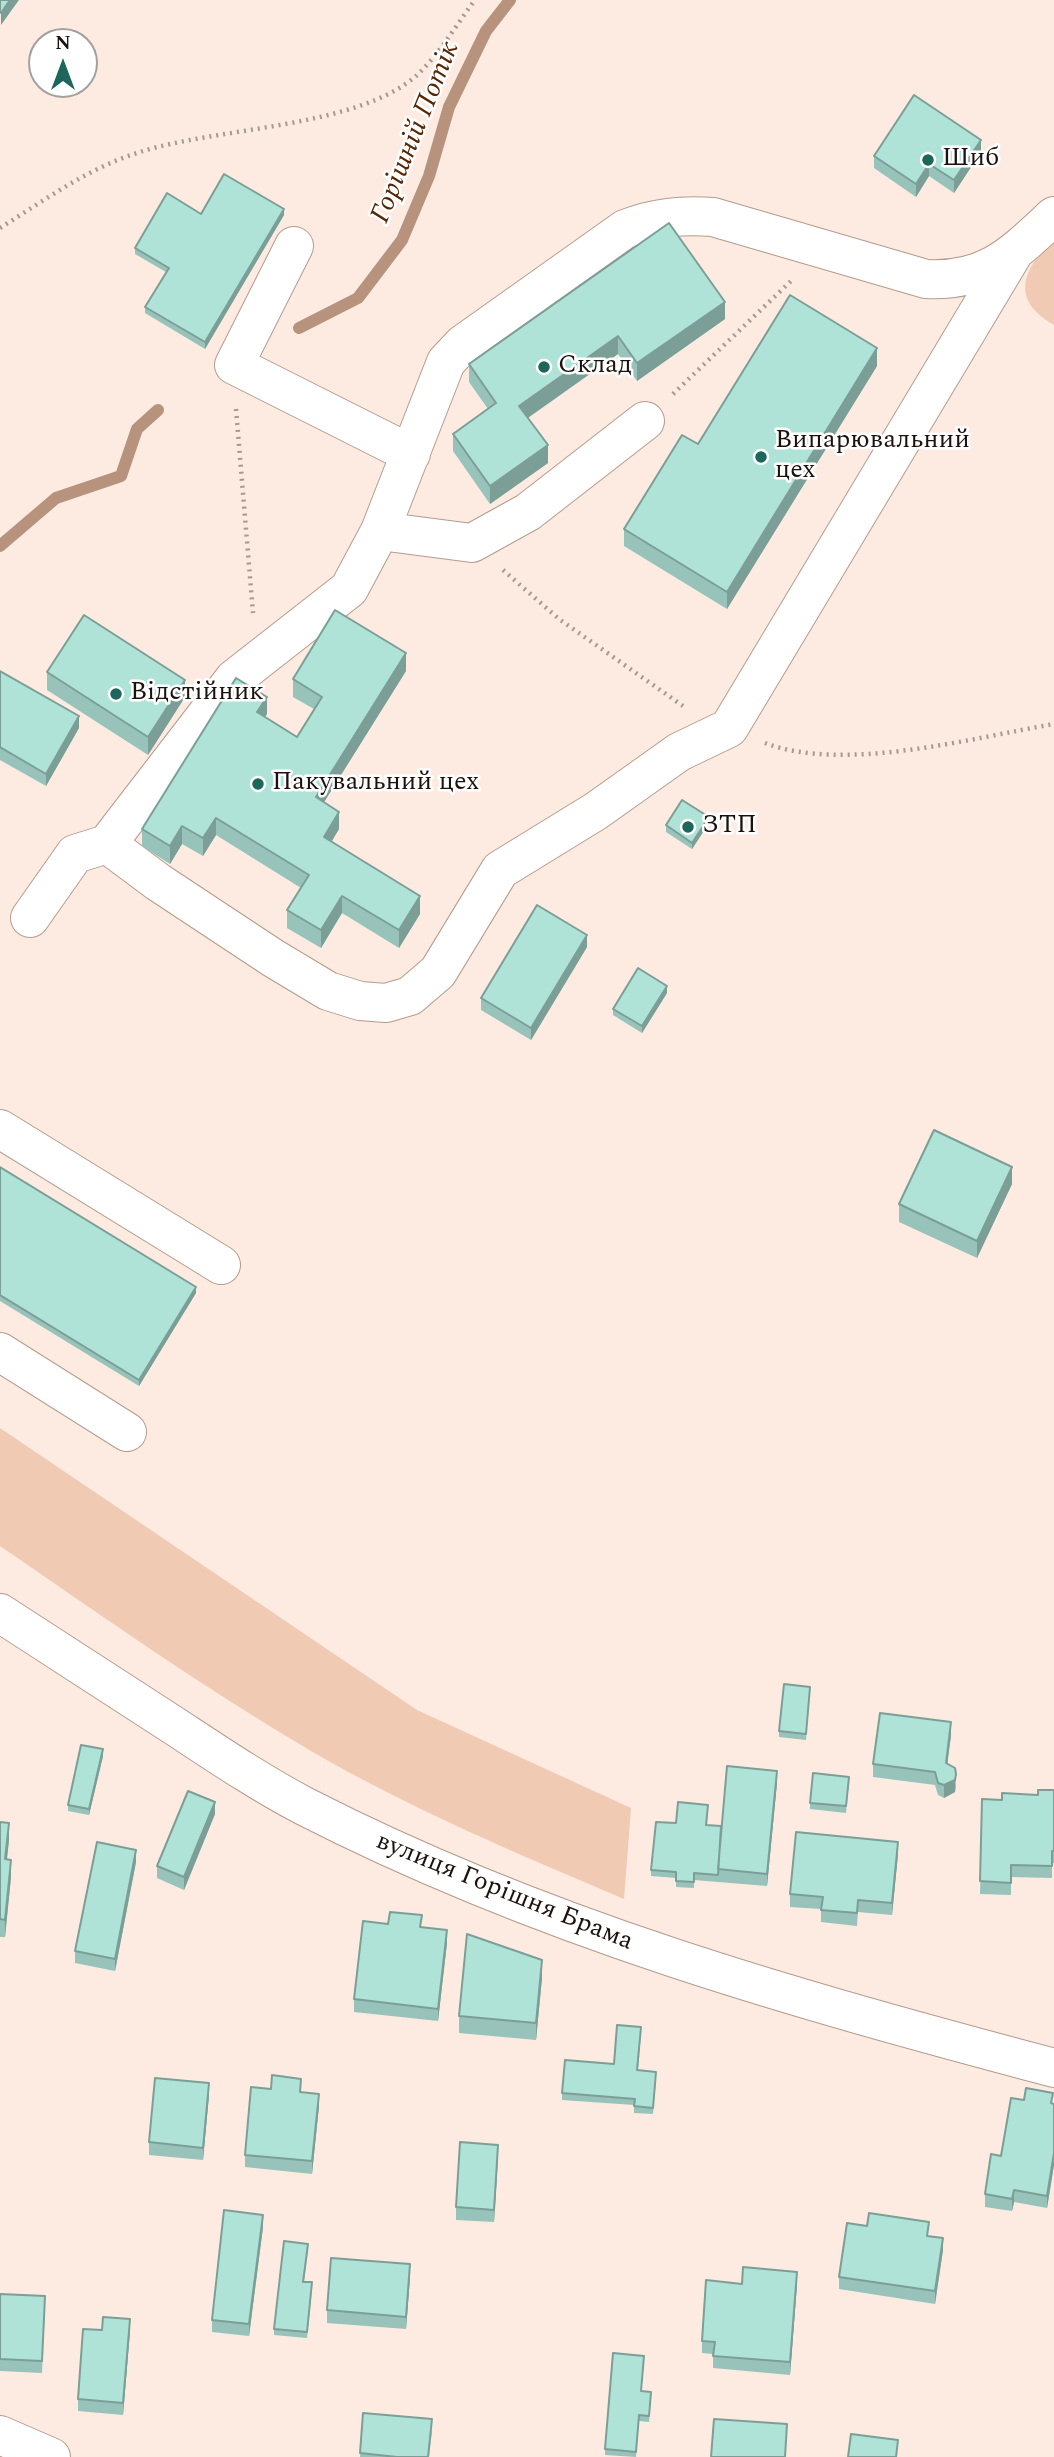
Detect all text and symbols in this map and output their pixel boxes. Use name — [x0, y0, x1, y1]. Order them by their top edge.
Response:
north arrow — [28, 28, 98, 98]
text: N — [55, 29, 71, 58]
water label: Горішній Потік — [365, 37, 469, 229]
place label: Шиб — [942, 144, 999, 176]
marker: Шиб — [920, 152, 936, 168]
place label: Склад — [558, 351, 632, 383]
marker: Склад — [536, 359, 552, 375]
place label: Випарювальний цех — [775, 426, 970, 488]
marker: Випарювальний цех — [753, 449, 769, 465]
place label: Відстійник — [130, 678, 264, 710]
marker: Відстійник — [108, 686, 124, 702]
place label: Пакувальний цех — [272, 768, 479, 800]
marker: Пакувальний цех — [250, 776, 266, 792]
place label: ЗТП — [702, 811, 757, 843]
marker: ЗТП — [680, 819, 696, 835]
street label: вулиця Горішня Брама — [371, 1827, 637, 1959]

